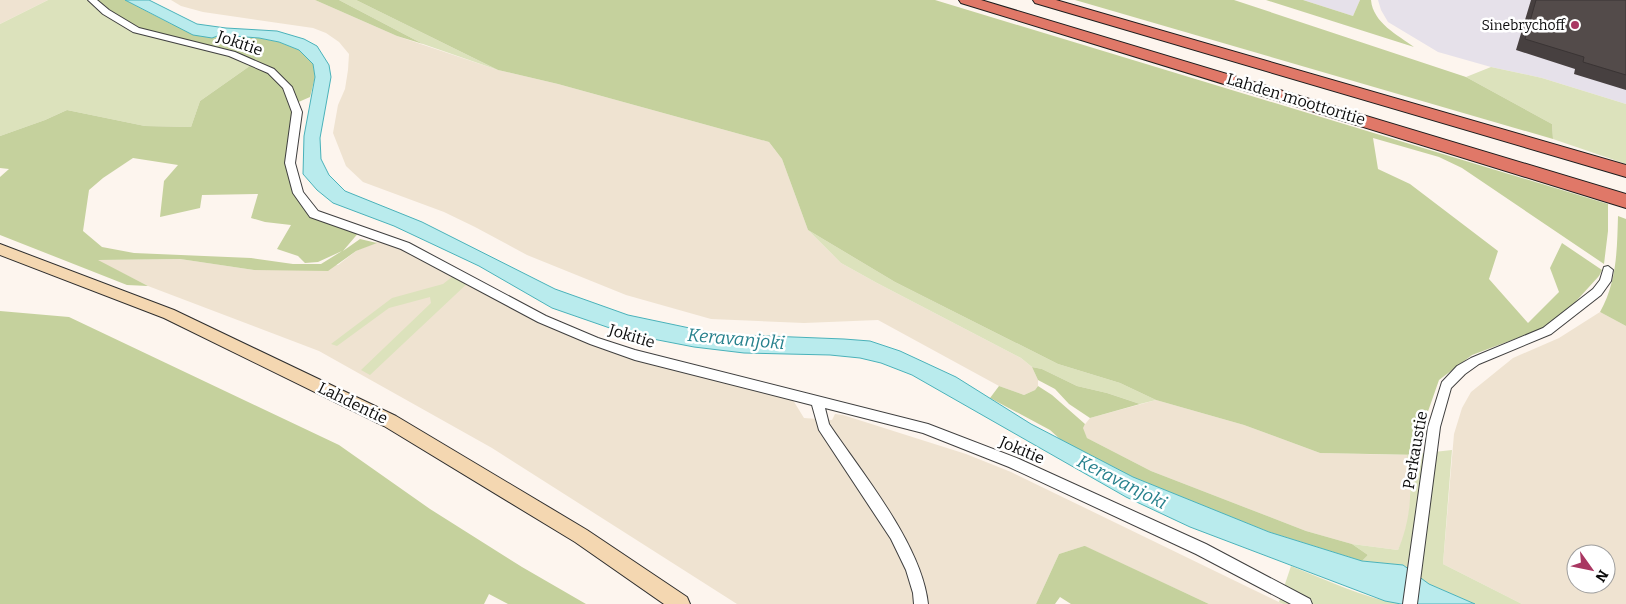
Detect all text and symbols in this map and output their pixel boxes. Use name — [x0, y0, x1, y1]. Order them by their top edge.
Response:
place label: Sinebrychoff — [1482, 17, 1566, 34]
marker: Sinebrychoff — [1569, 19, 1581, 31]
street label: Jokitie — [214, 26, 265, 60]
street label: Lahden moottoritie — [1224, 69, 1368, 129]
street label: Jokitie — [606, 320, 657, 352]
water label: Keravanjoki — [686, 324, 786, 354]
street label: Lahdentie — [315, 378, 391, 428]
street label: Perkaustie — [1399, 409, 1431, 491]
street label: Jokitie — [996, 432, 1047, 468]
water label: Keravanjoki — [1074, 450, 1170, 514]
north arrow — [1566, 544, 1616, 594]
text: N — [1591, 567, 1612, 585]

